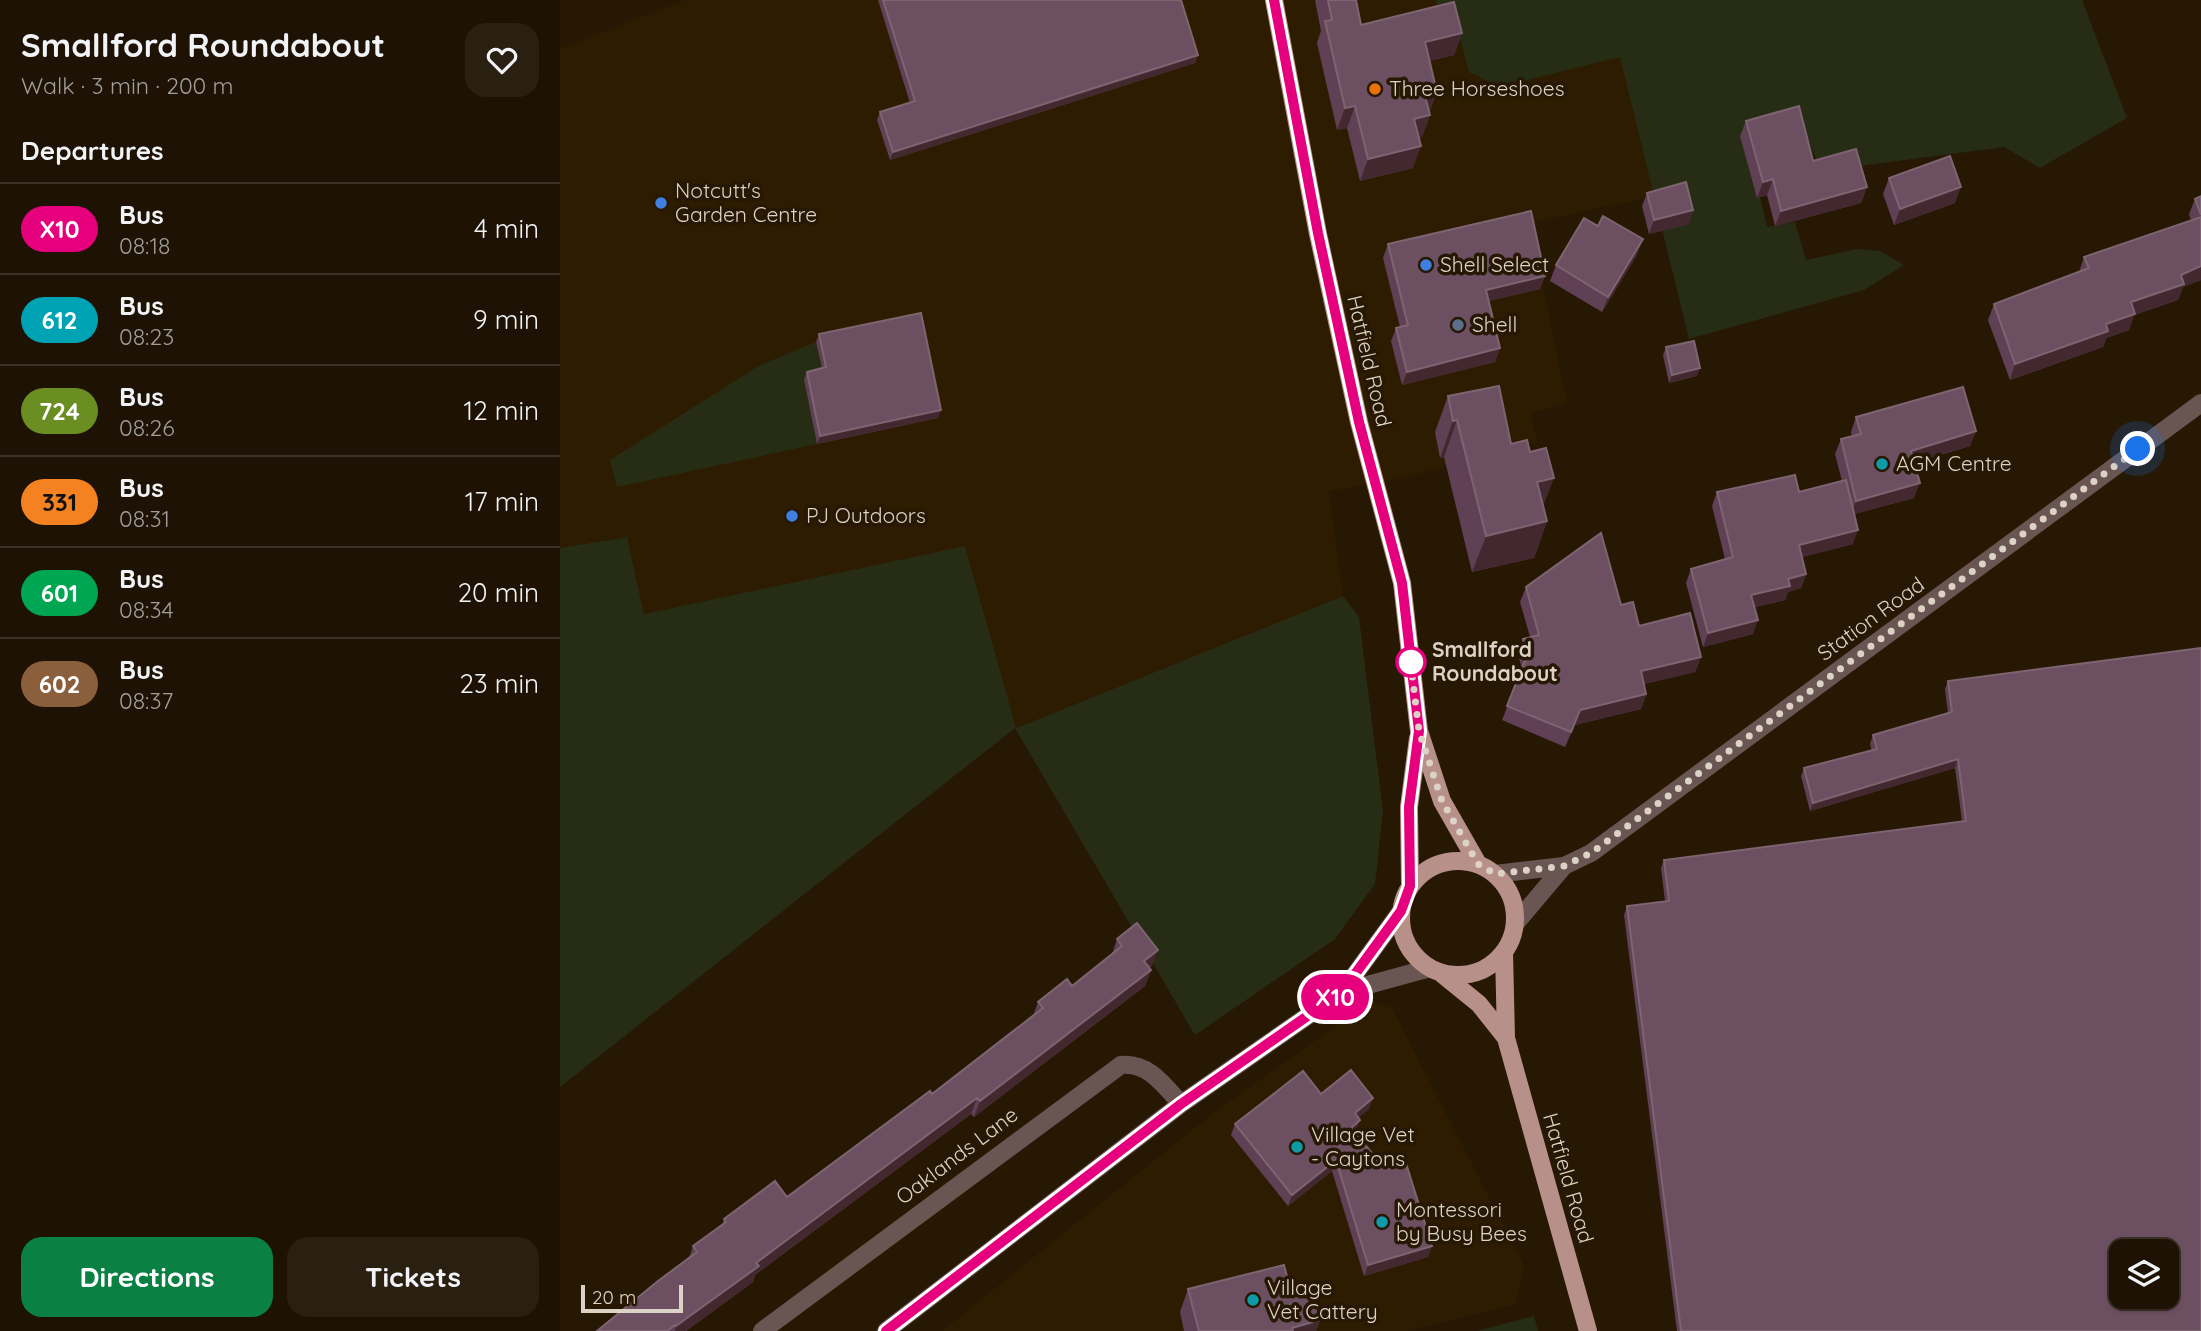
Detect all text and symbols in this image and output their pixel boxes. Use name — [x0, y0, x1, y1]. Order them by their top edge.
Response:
button: heart — [465, 23, 539, 97]
text: Smallford Roundabout — [21, 24, 385, 65]
text: Walk · 3 min · 200 m — [21, 71, 234, 100]
place label: Three Horseshoes — [1389, 75, 1564, 101]
marker: Three Horseshoes — [1367, 81, 1383, 97]
text: Departures — [21, 134, 164, 167]
place label: Notcutt's Garden Centre — [675, 177, 817, 227]
marker: Notcutt's Garden Centre — [653, 195, 669, 211]
text: Bus — [119, 198, 164, 231]
text: 4 min — [474, 212, 539, 245]
text: X10 — [40, 214, 79, 244]
text: 08:18 — [119, 231, 170, 260]
place label: Shell Select — [1440, 251, 1549, 277]
marker: Shell Select — [1418, 257, 1434, 273]
text: Bus — [119, 289, 164, 322]
street label: Hatfield Road — [1342, 293, 1398, 429]
text: 9 min — [473, 303, 539, 336]
text: 612 — [42, 305, 77, 335]
place label: Shell — [1472, 311, 1517, 337]
marker: Shell — [1450, 317, 1466, 333]
text: 08:23 — [119, 322, 174, 351]
text: Bus — [119, 380, 164, 413]
text: 12 min — [464, 394, 539, 427]
text: 724 — [39, 396, 80, 426]
text: 08:26 — [119, 413, 175, 442]
your location — [2120, 431, 2155, 466]
place label: AGM Centre — [1896, 450, 2012, 476]
marker: AGM Centre — [1874, 456, 1890, 472]
text: Bus — [119, 471, 164, 504]
text: 17 min — [465, 485, 539, 518]
text: 331 — [42, 487, 77, 517]
place label: PJ Outdoors — [806, 502, 926, 528]
text: 08:31 — [119, 504, 170, 533]
marker: PJ Outdoors — [784, 508, 800, 524]
text: Bus — [119, 562, 164, 595]
street label: Station Road — [1812, 571, 1929, 666]
text: 20 min — [458, 576, 539, 609]
text: 601 — [41, 578, 78, 608]
text: 08:34 — [119, 595, 174, 624]
place label: Smallford Roundabout — [1432, 636, 1558, 686]
marker: Smallford Roundabout — [1396, 647, 1426, 677]
text: Bus — [119, 653, 164, 686]
text: 23 min — [460, 667, 539, 700]
text: 602 — [39, 669, 80, 699]
text: 08:37 — [119, 686, 173, 715]
line badge: X10 — [1295, 974, 1375, 1020]
text: X10 — [1315, 982, 1355, 1012]
street label: Oaklands Lane — [890, 1101, 1022, 1209]
street label: Hatfield Road — [1538, 1110, 1600, 1246]
place label: Village Vet - Caytons — [1311, 1121, 1415, 1171]
marker: Village Vet - Caytons — [1289, 1139, 1305, 1155]
place label: Montessori by Busy Bees — [1396, 1196, 1527, 1246]
marker: Montessori by Busy Bees — [1374, 1214, 1390, 1230]
button: Directions — [21, 1237, 273, 1317]
button: Tickets — [287, 1237, 539, 1317]
map controls — [2109, 1239, 2179, 1309]
button: layers — [2109, 1239, 2179, 1309]
place label: Village Vet Cattery — [1267, 1274, 1378, 1324]
scale bar — [581, 1282, 682, 1314]
text: 20 m — [592, 1285, 636, 1309]
marker: Village Vet Cattery — [1245, 1292, 1261, 1308]

